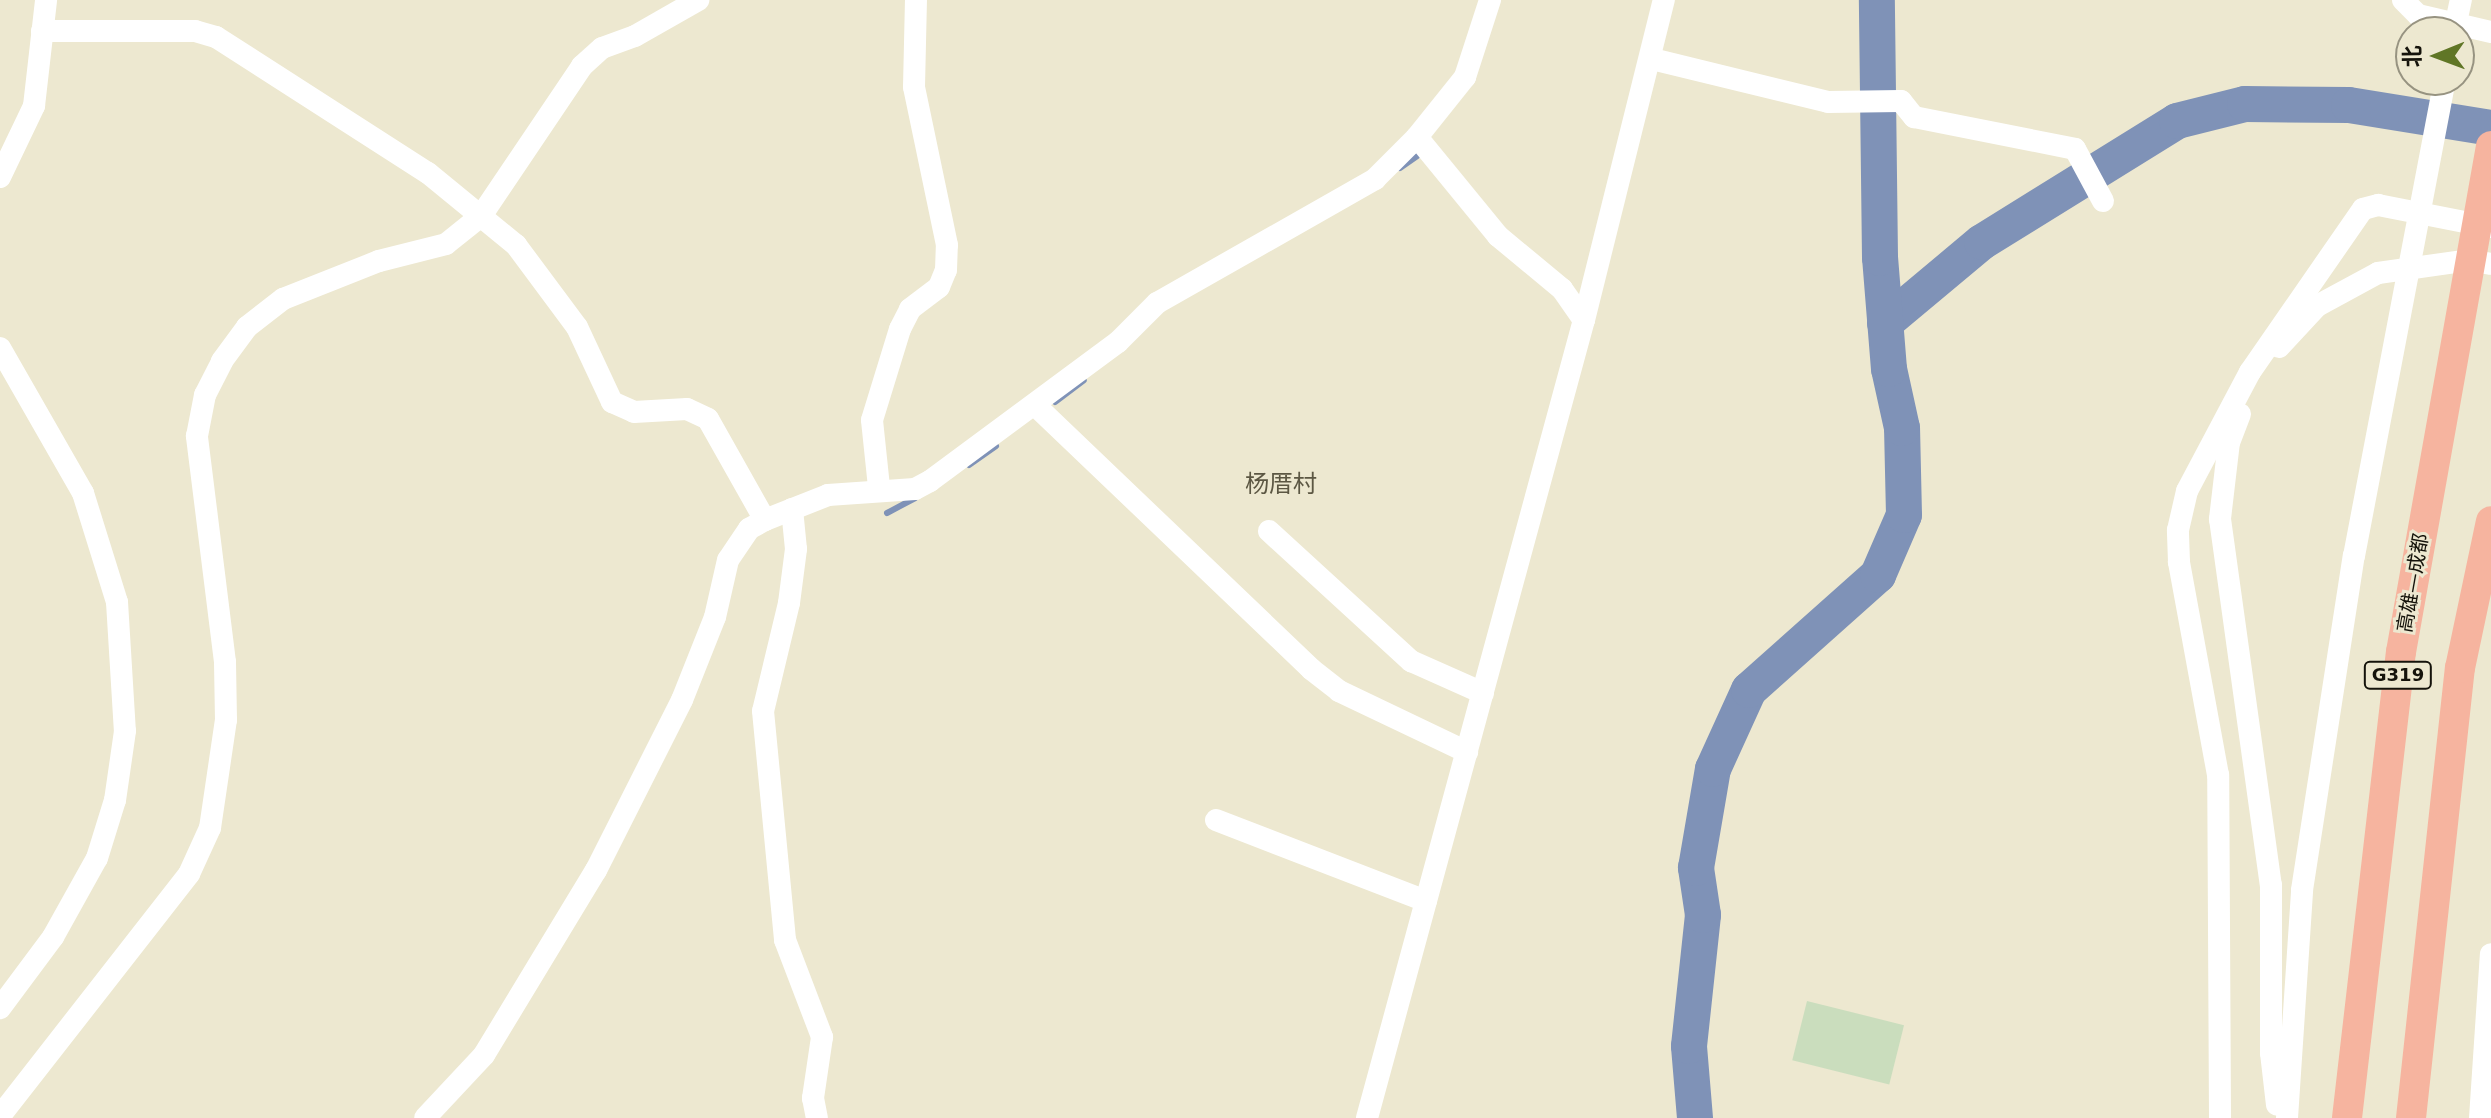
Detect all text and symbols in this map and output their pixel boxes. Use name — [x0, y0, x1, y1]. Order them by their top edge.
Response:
north arrow — [2395, 16, 2475, 96]
text: 北 — [2400, 45, 2425, 68]
district label: 杨厝村 — [1245, 471, 1317, 499]
street label: 高雄—成都 — [2392, 532, 2434, 634]
road number: G319 — [2362, 661, 2434, 689]

